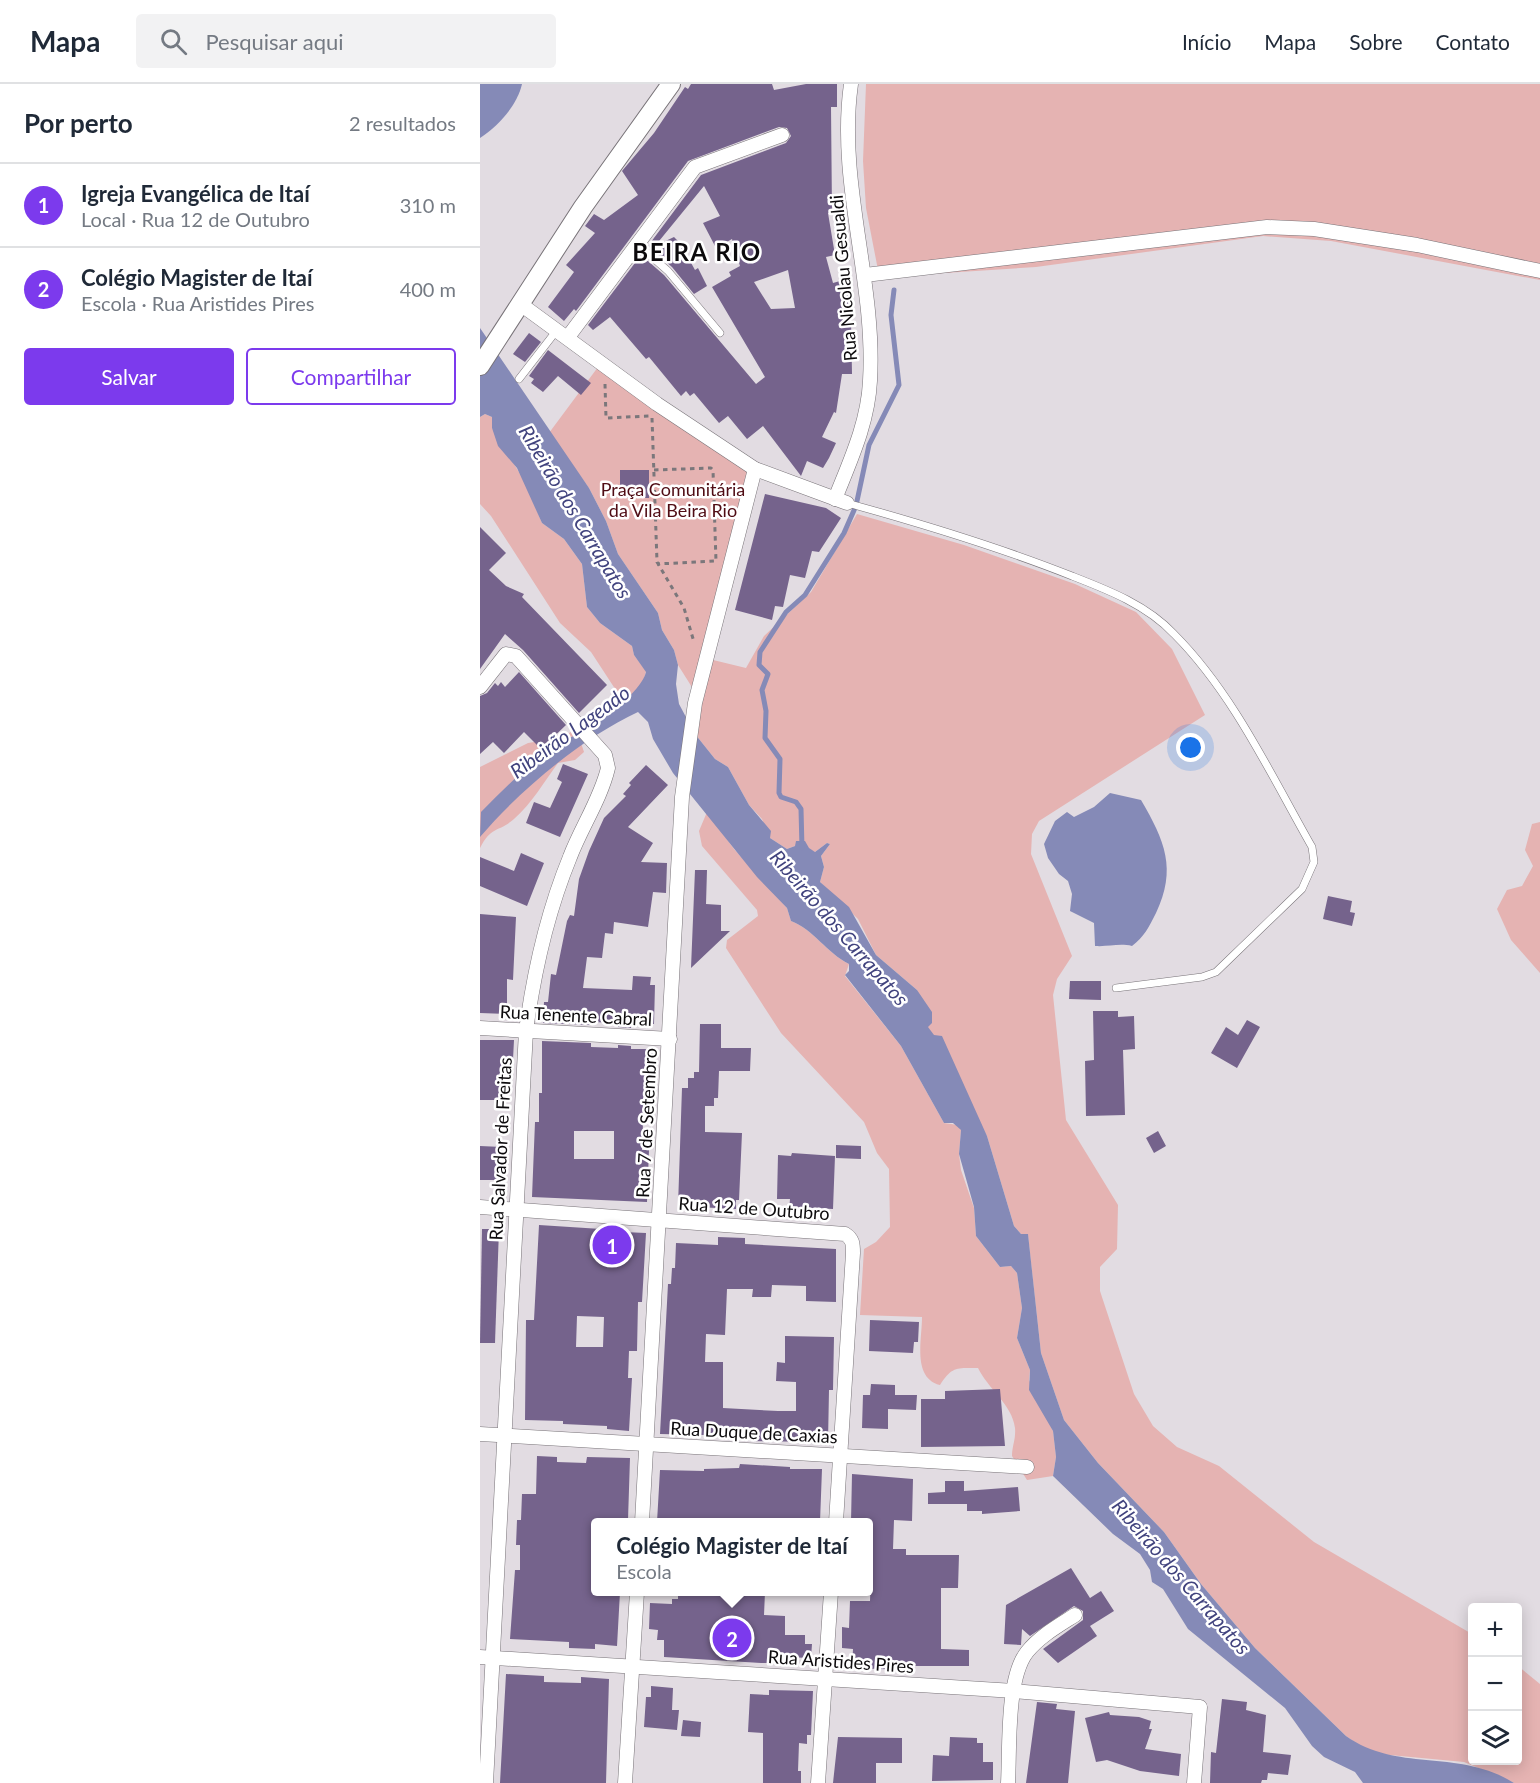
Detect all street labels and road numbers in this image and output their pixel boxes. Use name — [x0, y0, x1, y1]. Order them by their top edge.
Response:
street label: Rua Nicolau Gesualdi — [825, 194, 861, 362]
street label: Rua Tenente Cabral — [499, 1000, 653, 1030]
street label: Rua 7 de Setembro — [631, 1047, 661, 1198]
street label: Rua Salvador de Freitas — [484, 1057, 516, 1241]
street label: Rua 12 de Outubro — [678, 1192, 830, 1224]
street label: Rua Duque de Caxias — [670, 1417, 838, 1447]
street label: Rua Aristides Pires — [767, 1645, 915, 1677]

